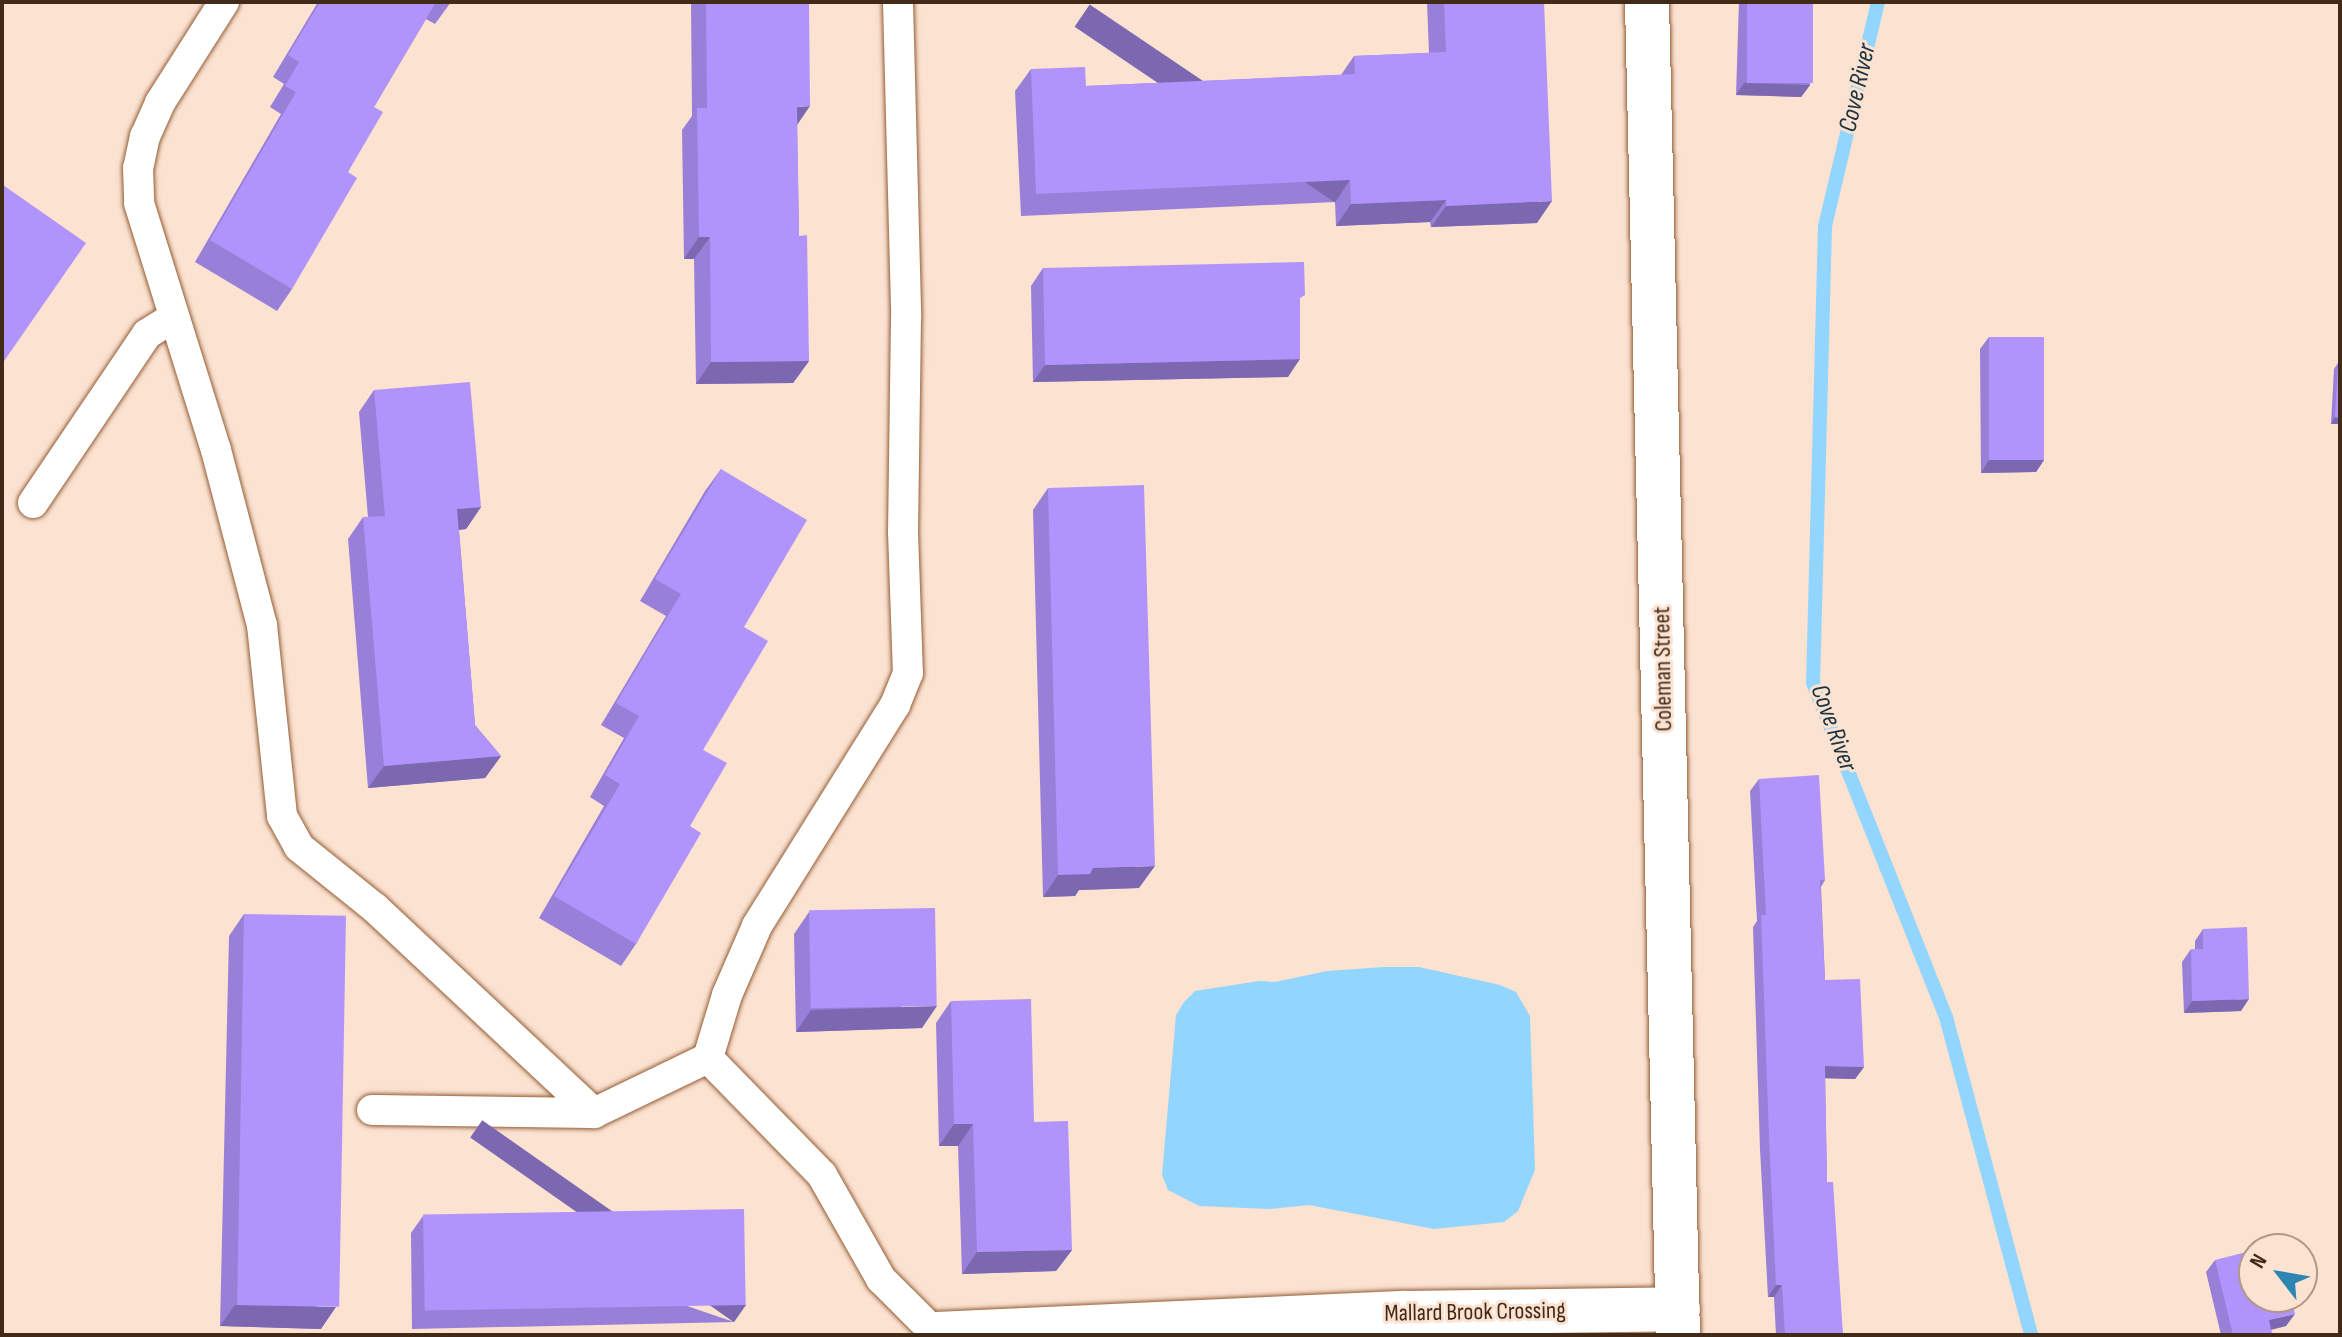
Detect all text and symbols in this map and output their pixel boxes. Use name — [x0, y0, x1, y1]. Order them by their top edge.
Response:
water label: Cove River — [1833, 41, 1883, 135]
street label: Coleman Street — [1648, 606, 1678, 732]
water label: Cove River — [1803, 680, 1863, 776]
north arrow — [2238, 1233, 2318, 1313]
text: N — [2244, 1249, 2273, 1273]
street label: Mallard Brook Crossing — [1384, 1296, 1566, 1328]

